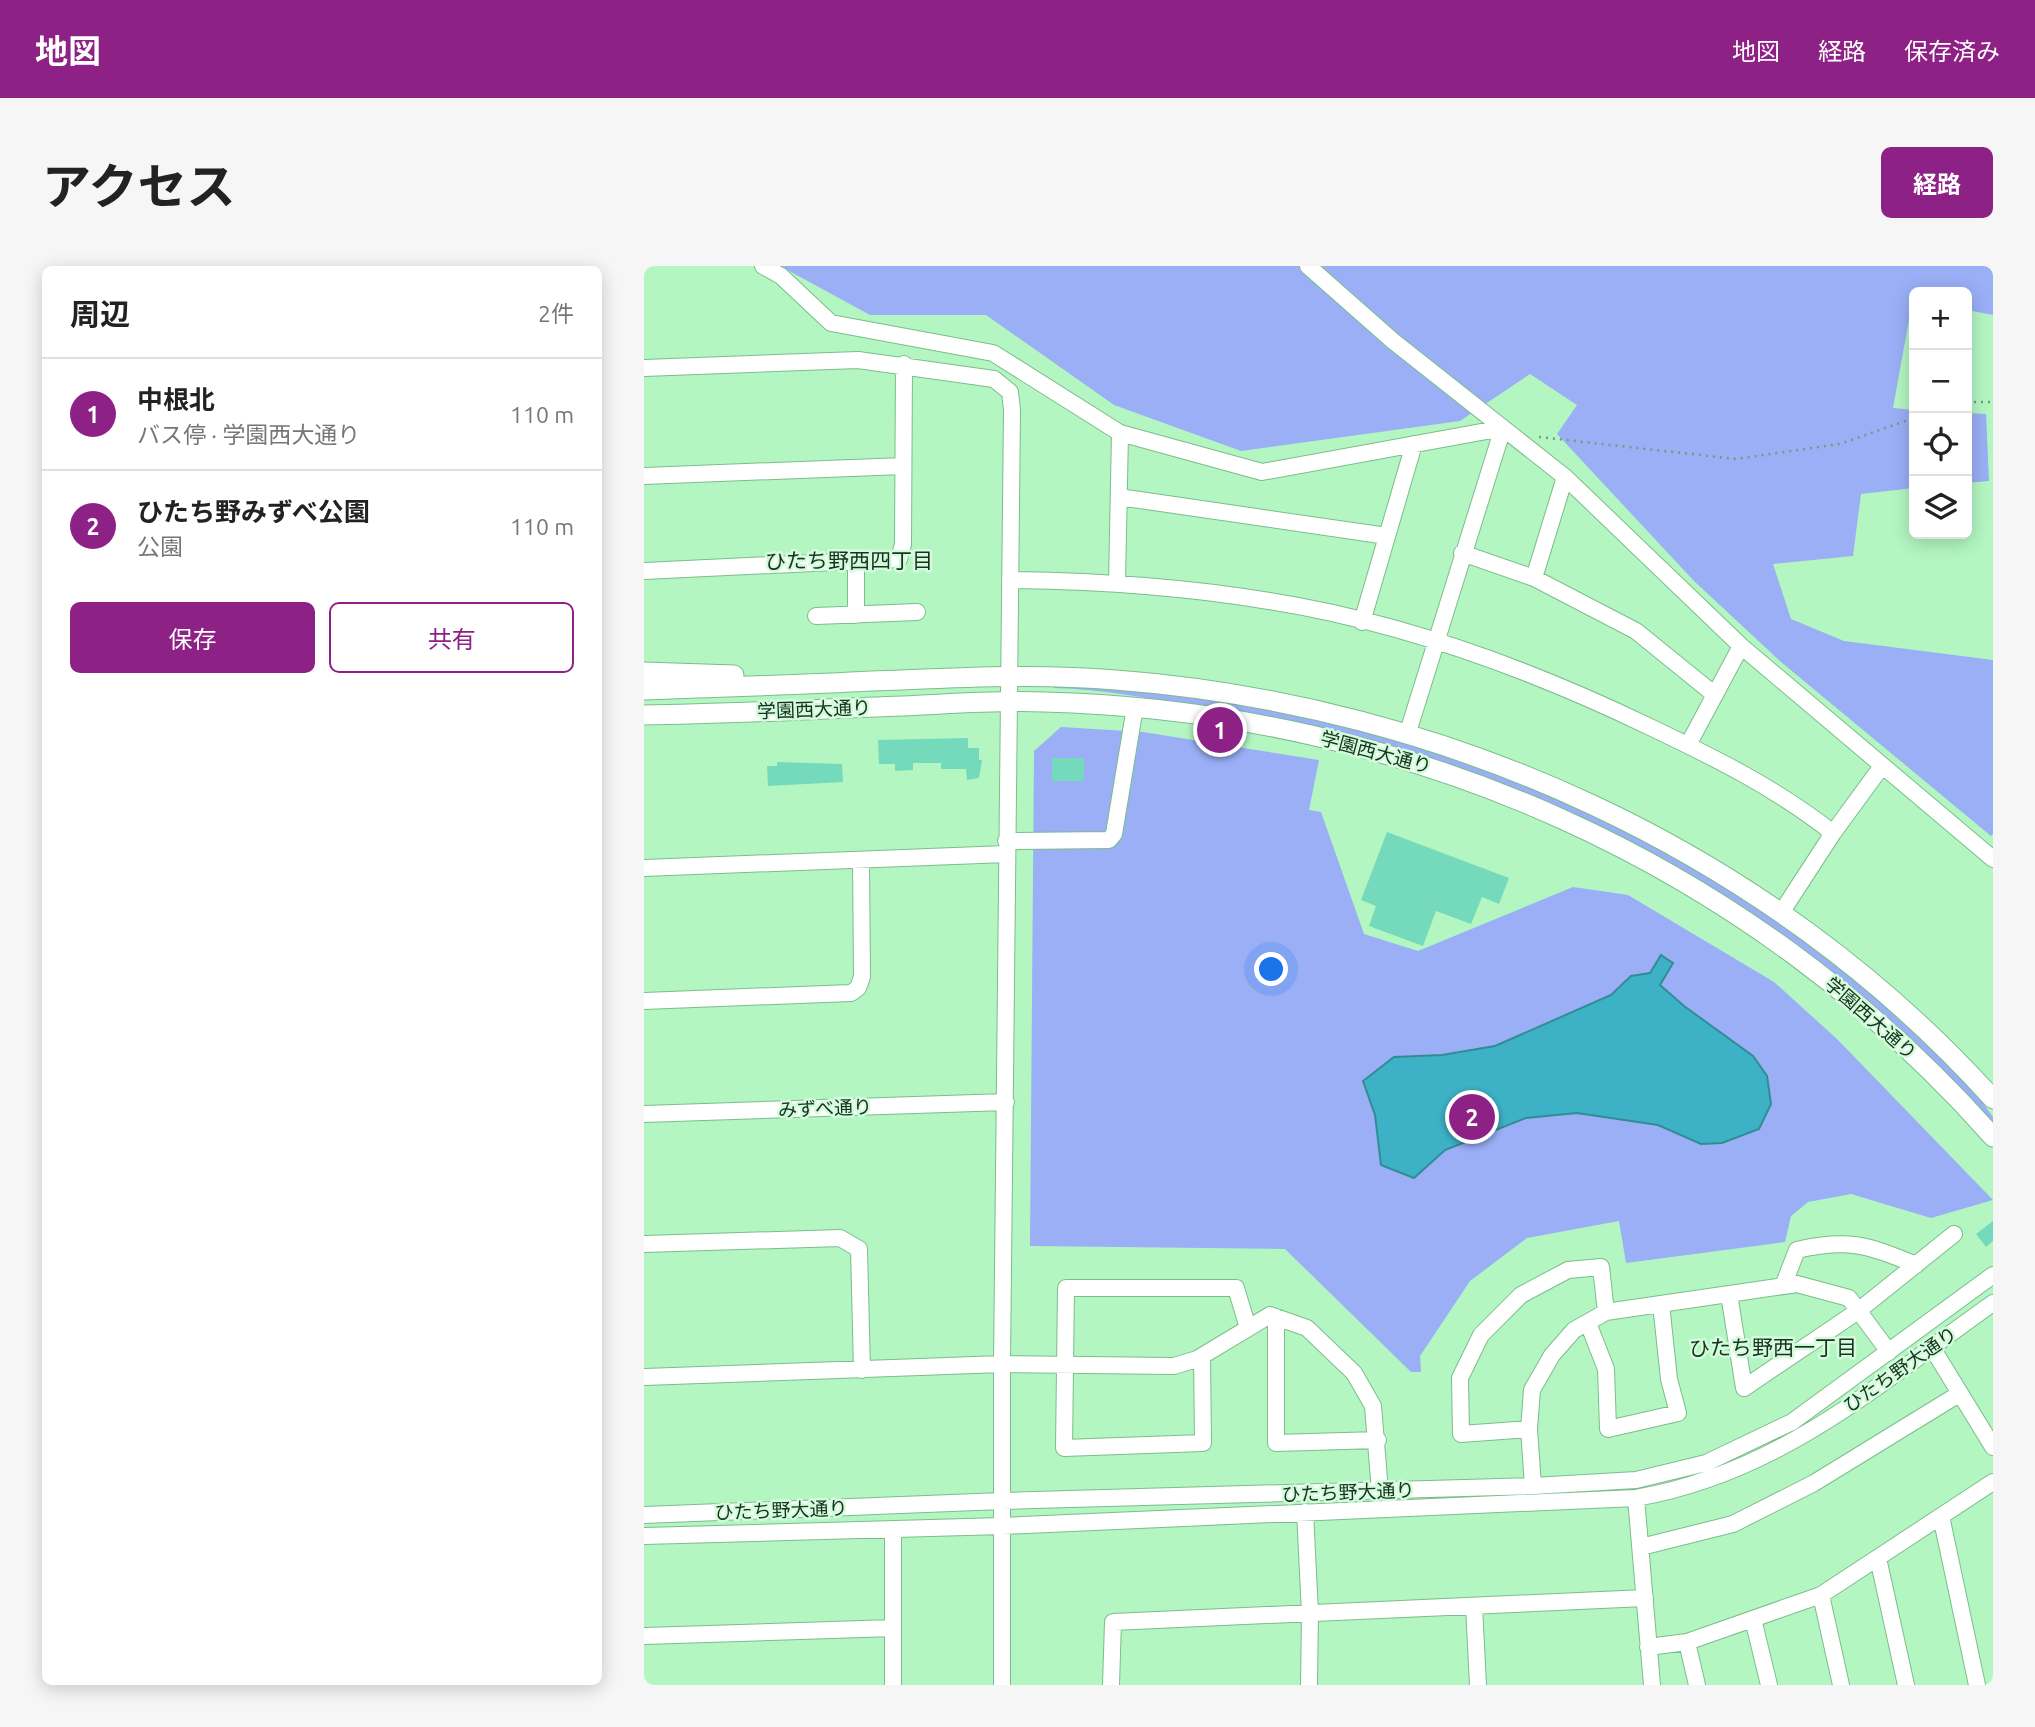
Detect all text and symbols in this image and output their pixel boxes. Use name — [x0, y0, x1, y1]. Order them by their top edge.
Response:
text: 地図 — [35, 32, 101, 69]
text: 地図 — [1732, 38, 1780, 65]
text: 経路 — [1818, 38, 1866, 65]
text: 保存済み — [1904, 38, 2000, 65]
button: 経路 — [1881, 147, 1993, 218]
text: アクセス — [42, 158, 236, 213]
map controls — [1909, 287, 1972, 539]
button: + — [1909, 287, 1972, 350]
text: 周辺 — [70, 297, 130, 331]
text: 2件 — [538, 301, 574, 326]
button: − — [1909, 350, 1972, 413]
text: 中根北 — [137, 385, 215, 414]
text: 1 — [87, 402, 99, 427]
text: 110 m — [510, 402, 574, 427]
button: locate — [1909, 413, 1972, 476]
text: バス停 · 学園西大通り — [137, 422, 360, 447]
button: layers — [1909, 476, 1972, 539]
text: ひたち野みずべ公園 — [137, 497, 370, 526]
text: 2 — [87, 514, 99, 539]
text: 110 m — [510, 514, 574, 539]
text: 公園 — [137, 534, 183, 559]
district label: ひたち野西四丁目 — [765, 548, 933, 572]
button: 保存 — [70, 602, 315, 673]
button: 共有 — [329, 602, 574, 673]
street label: 学園西大通り — [757, 696, 871, 722]
pin: 1 — [1197, 704, 1243, 756]
street label: 学園西大通り — [1318, 727, 1434, 777]
your location — [1254, 952, 1288, 986]
street label: 学園西大通り — [1821, 972, 1921, 1064]
pin: 2 — [1449, 1091, 1495, 1143]
street label: みずべ通り — [778, 1095, 872, 1121]
street label: ひたち野大通り — [1839, 1322, 1961, 1416]
district label: ひたち野西一丁目 — [1689, 1335, 1857, 1359]
street label: ひたち野大通り — [1281, 1479, 1415, 1505]
street label: ひたち野大通り — [714, 1497, 848, 1523]

